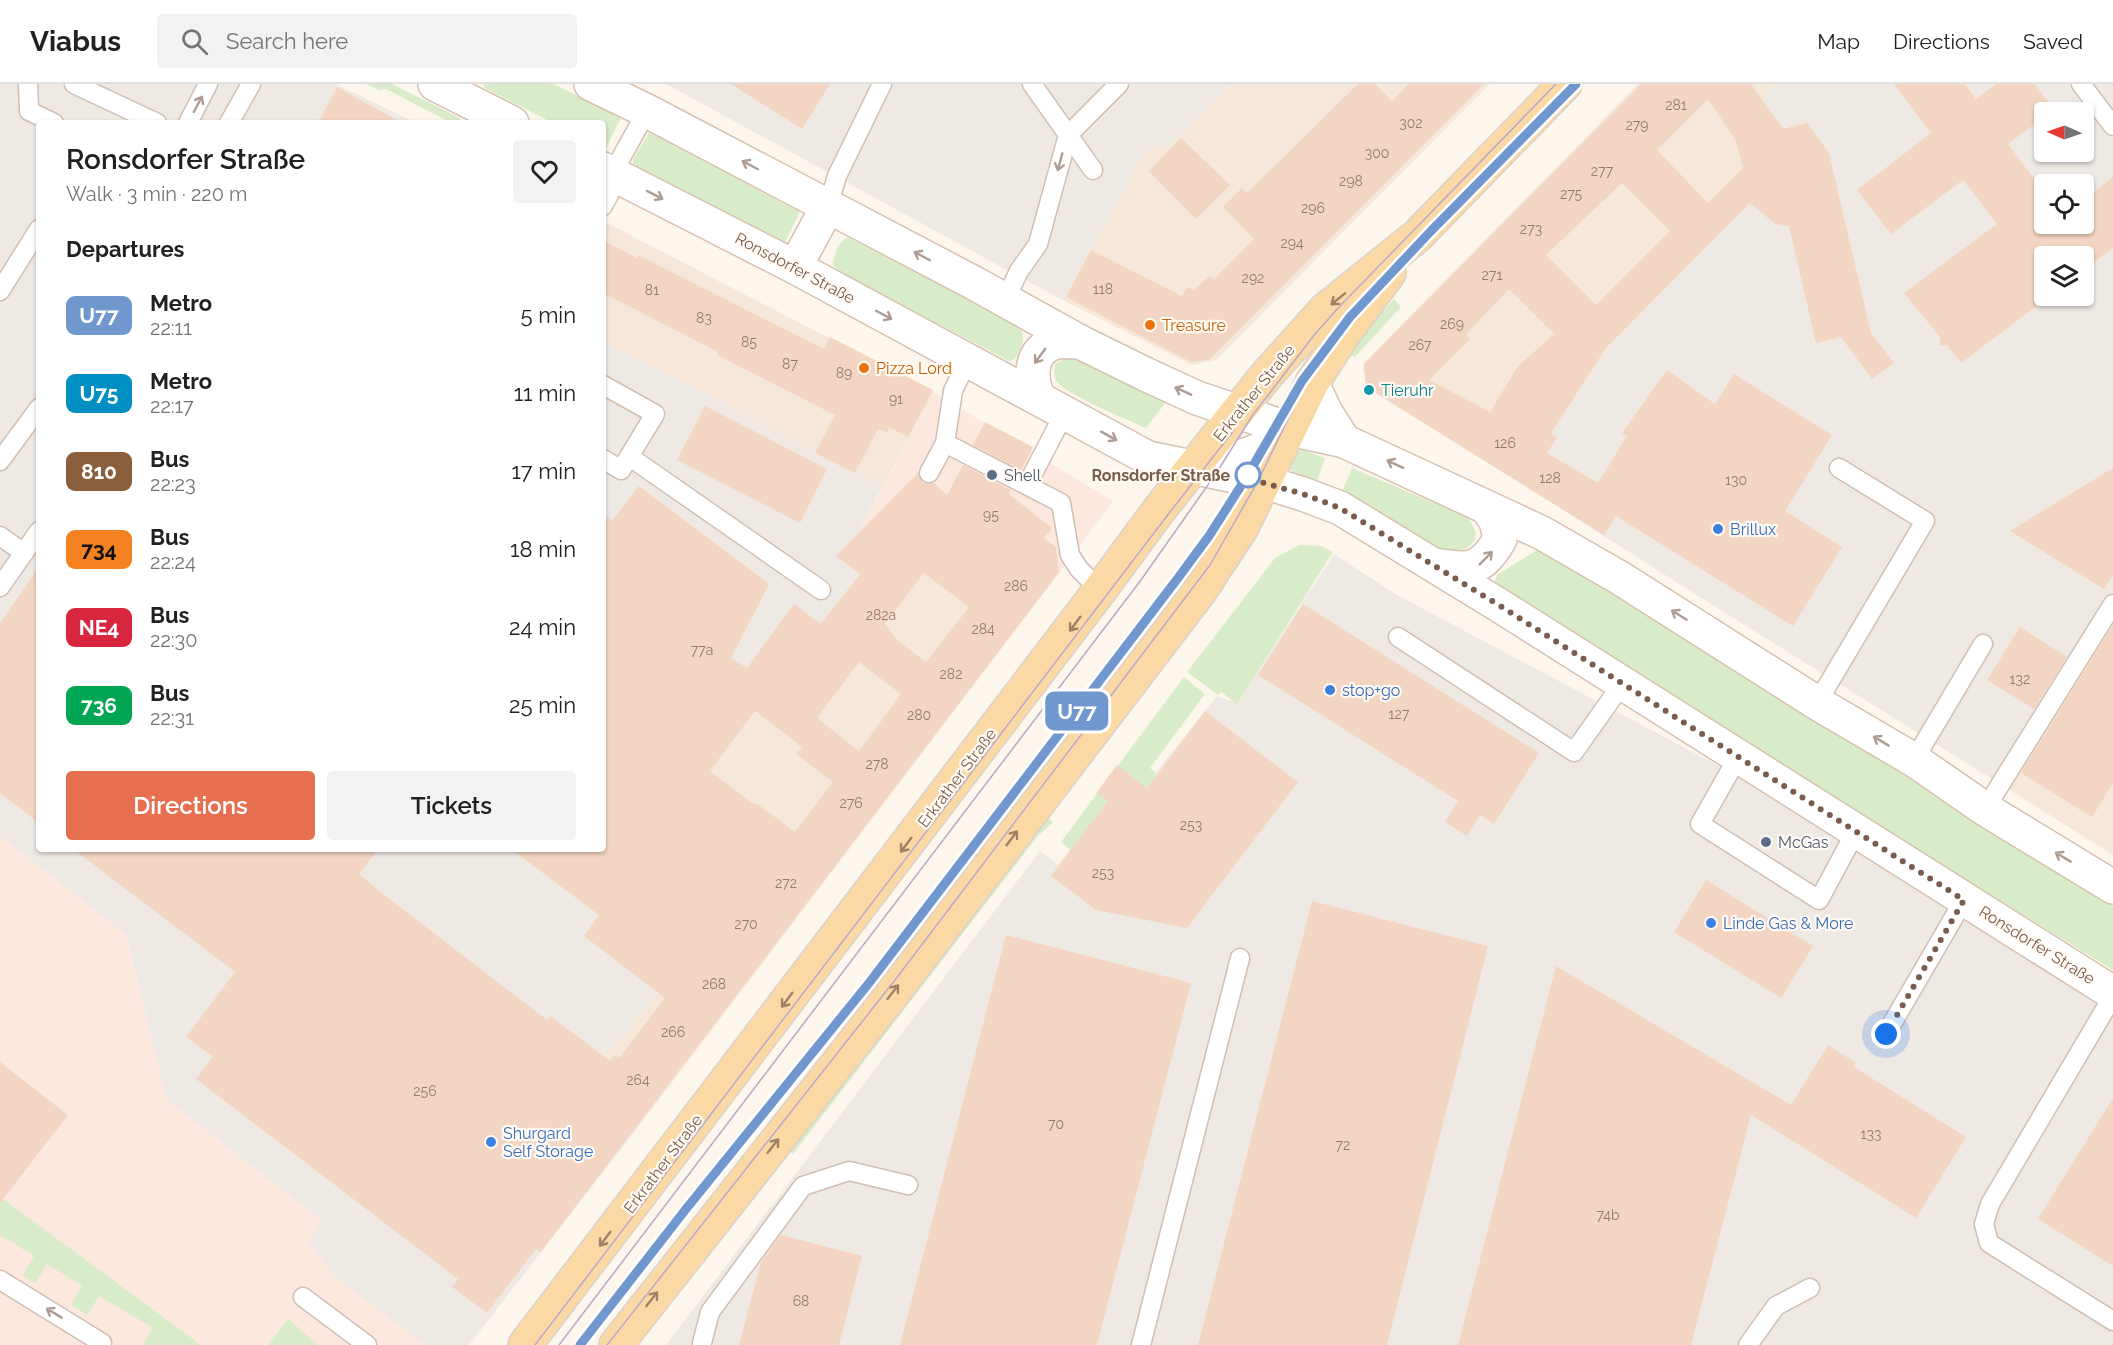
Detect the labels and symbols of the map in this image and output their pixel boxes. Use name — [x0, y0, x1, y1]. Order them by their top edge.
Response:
one-way arrow — [193, 95, 204, 113]
house number: 281 — [1665, 97, 1687, 113]
north arrow — [2034, 102, 2094, 162]
house number: 302 — [1399, 115, 1423, 131]
house number: 279 — [1626, 117, 1648, 133]
house number: 300 — [1365, 145, 1389, 161]
one-way arrow — [1054, 152, 1066, 171]
one-way arrow — [741, 159, 759, 171]
house number: 277 — [1591, 163, 1614, 179]
house number: 298 — [1339, 173, 1363, 189]
house number: 275 — [1560, 186, 1582, 202]
one-way arrow — [646, 190, 664, 202]
house number: 296 — [1301, 200, 1325, 216]
house number: 273 — [1520, 221, 1542, 237]
street label: Ronsdorfer Straße — [732, 228, 858, 308]
house number: 294 — [1280, 235, 1304, 251]
one-way arrow — [914, 250, 932, 261]
house number: 271 — [1482, 267, 1502, 283]
house number: 292 — [1242, 270, 1264, 286]
house number: 118 — [1093, 281, 1113, 297]
house number: 81 — [645, 282, 659, 298]
one-way arrow — [1331, 292, 1347, 305]
one-way arrow — [875, 309, 892, 321]
house number: 83 — [696, 310, 712, 326]
place label: Treasure — [1162, 316, 1226, 335]
house number: 269 — [1440, 316, 1464, 332]
marker: Treasure — [1143, 318, 1157, 332]
house number: 85 — [741, 334, 757, 350]
house number: 267 — [1408, 337, 1432, 353]
street label: Erkrather Straße — [1209, 341, 1299, 445]
one-way arrow — [1034, 348, 1047, 364]
house number: 87 — [782, 356, 798, 372]
place label: Pizza Lord — [876, 359, 952, 378]
marker: Pizza Lord — [857, 361, 871, 375]
house number: 89 — [836, 365, 852, 381]
place label: Tieruhr — [1381, 381, 1434, 400]
marker: Tieruhr — [1362, 383, 1376, 397]
one-way arrow — [1174, 385, 1192, 397]
house number: 91 — [889, 391, 903, 407]
one-way arrow — [1100, 430, 1117, 442]
house number: 126 — [1494, 435, 1516, 451]
one-way arrow — [1387, 458, 1405, 469]
marker: Ronsdorfer Straße — [1235, 462, 1261, 488]
place label: Shell — [1004, 466, 1042, 485]
place label: Ronsdorfer Straße — [1091, 466, 1230, 485]
marker: Shell — [985, 468, 999, 482]
house number: 128 — [1539, 470, 1561, 486]
house number: 130 — [1725, 472, 1747, 488]
house number: 95 — [983, 507, 999, 523]
place label: Brillux — [1730, 520, 1776, 539]
marker: Brillux — [1711, 522, 1725, 536]
one-way arrow — [1478, 551, 1493, 566]
house number: 286 — [1004, 578, 1028, 594]
house number: 282a — [866, 607, 896, 623]
one-way arrow — [1670, 609, 1687, 622]
one-way arrow — [1068, 615, 1081, 631]
house number: 284 — [971, 621, 995, 637]
house number: 77a — [691, 642, 713, 658]
house number: 282 — [940, 666, 962, 682]
house number: 132 — [2010, 671, 2030, 687]
place label: stop+go — [1342, 681, 1400, 700]
marker: stop+go — [1323, 683, 1337, 697]
line badge: U77 — [1042, 692, 1112, 730]
house number: 127 — [1389, 706, 1410, 722]
house number: 280 — [907, 707, 931, 723]
street label: Erkrather Straße — [914, 725, 1000, 831]
one-way arrow — [1873, 734, 1890, 746]
house number: 278 — [865, 756, 889, 772]
house number: 276 — [839, 795, 863, 811]
house number: 253 — [1180, 817, 1202, 833]
one-way arrow — [1005, 830, 1018, 846]
place label: McGas — [1778, 833, 1829, 852]
marker: McGas — [1759, 835, 1773, 849]
one-way arrow — [899, 837, 912, 853]
one-way arrow — [2055, 850, 2072, 862]
house number: 253 — [1092, 865, 1114, 881]
house number: 272 — [775, 875, 797, 891]
street label: Ronsdorfer Straße — [1976, 902, 2098, 988]
place label: Linde Gas & More — [1723, 914, 1853, 933]
house number: 270 — [734, 916, 758, 932]
marker: Linde Gas & More — [1704, 916, 1718, 930]
house number: 268 — [702, 976, 726, 992]
one-way arrow — [887, 985, 900, 1001]
one-way arrow — [781, 992, 794, 1008]
your location — [1871, 1019, 1901, 1049]
house number: 266 — [661, 1024, 685, 1040]
house number: 264 — [626, 1072, 650, 1088]
house number: 256 — [413, 1083, 437, 1099]
street label: Erkrather Straße — [620, 1111, 706, 1217]
house number: 70 — [1048, 1116, 1064, 1132]
place label: Shurgard Self Storage — [503, 1124, 593, 1161]
house number: 133 — [1861, 1126, 1881, 1142]
marker: Shurgard Self Storage — [484, 1135, 498, 1149]
house number: 72 — [1336, 1137, 1350, 1153]
one-way arrow — [766, 1138, 779, 1154]
house number: 74b — [1596, 1207, 1620, 1223]
one-way arrow — [599, 1231, 612, 1247]
one-way arrow — [646, 1291, 659, 1307]
house number: 68 — [793, 1293, 809, 1309]
one-way arrow — [46, 1307, 63, 1319]

